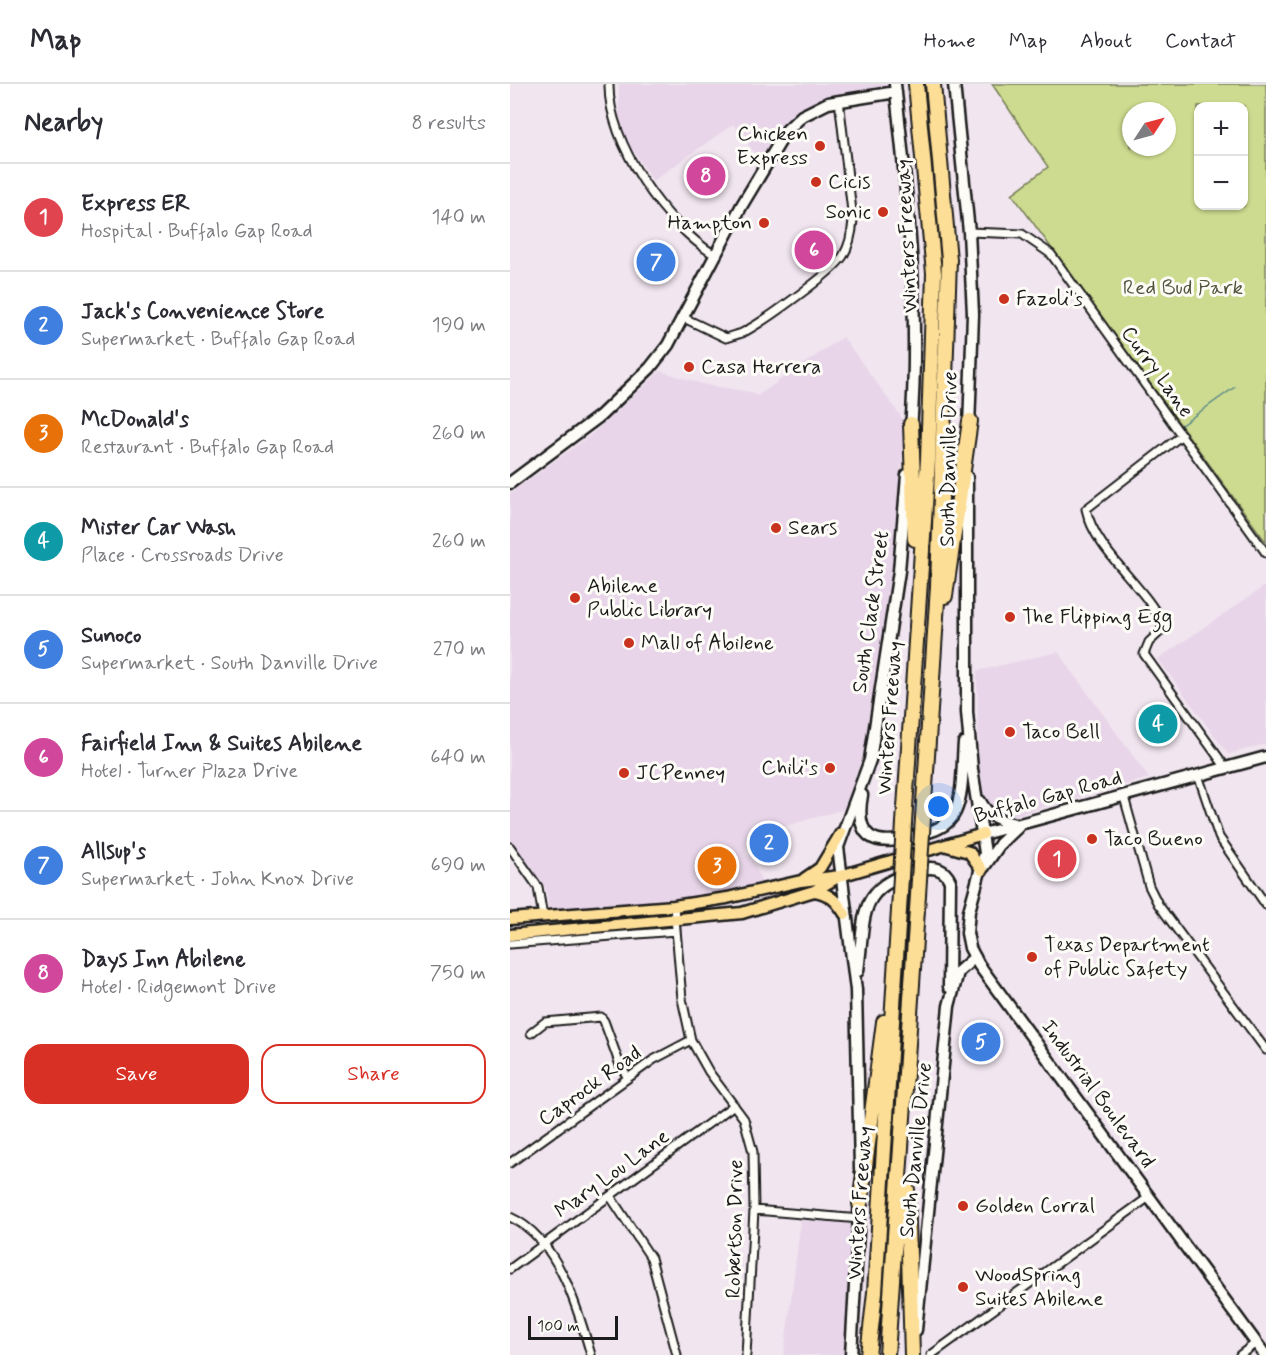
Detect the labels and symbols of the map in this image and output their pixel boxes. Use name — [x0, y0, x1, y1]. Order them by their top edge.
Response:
north arrow — [1122, 102, 1176, 156]
place label: Chicken Express — [737, 120, 808, 172]
marker: Chicken Express — [813, 139, 827, 153]
pin: 8 — [686, 154, 726, 199]
street label: Winters Freeway — [889, 158, 925, 314]
place label: Cicis — [828, 168, 871, 196]
marker: Cicis — [809, 175, 823, 189]
place label: Sonic — [825, 198, 871, 226]
marker: Sonic — [876, 205, 890, 219]
place label: Hampton — [667, 209, 752, 237]
marker: Hampton — [757, 216, 771, 230]
pin: 6 — [794, 228, 834, 272]
pin: 7 — [636, 240, 676, 285]
park label: Red Bud Park — [1123, 274, 1244, 302]
place label: Fazoli's — [1016, 285, 1083, 313]
marker: Fazoli's — [997, 292, 1011, 306]
street label: Curry Lane — [1114, 321, 1200, 423]
place label: Casa Herrera — [701, 353, 821, 381]
marker: Casa Herrera — [682, 360, 696, 374]
street label: South Danville Drive — [933, 371, 965, 547]
place label: Sears — [788, 514, 837, 542]
marker: Sears — [769, 521, 783, 535]
street label: South Clack Street — [846, 529, 896, 695]
place label: Abilene Public Library — [587, 572, 712, 624]
marker: Abilene Public Library — [568, 591, 582, 605]
place label: The Flipping Egg — [1022, 603, 1172, 633]
marker: The Flipping Egg — [1003, 610, 1017, 624]
place label: Mall of Abilene — [641, 629, 774, 657]
marker: Mall of Abilene — [622, 636, 636, 650]
street label: Winters Freeway — [871, 640, 909, 796]
pin: 4 — [1138, 702, 1178, 746]
place label: Taco Bell — [1022, 718, 1100, 746]
marker: Taco Bell — [1003, 725, 1017, 739]
place label: Chili's — [761, 754, 818, 782]
place label: JCPenney — [636, 759, 725, 787]
marker: Chili's — [823, 761, 837, 775]
street label: Buffalo Gap Road — [971, 764, 1125, 830]
marker: JCPenney — [617, 766, 631, 780]
your location — [924, 792, 953, 821]
pin: 2 — [750, 820, 788, 866]
place label: Taco Bueno — [1104, 825, 1203, 853]
marker: Taco Bueno — [1085, 832, 1099, 846]
pin: 1 — [1038, 836, 1076, 882]
pin: 3 — [698, 844, 736, 888]
place label: Texas Department of Public Safety — [1044, 931, 1210, 983]
marker: Texas Department of Public Safety — [1025, 950, 1039, 964]
street label: Industrial Boulevard — [1035, 1014, 1161, 1174]
pin: 5 — [962, 1020, 1000, 1064]
street label: Caprock Road — [533, 1039, 647, 1133]
street label: South Danville Drive — [893, 1061, 939, 1239]
street label: Mary Lou Lane — [549, 1123, 675, 1225]
street label: Winters Freeway — [841, 1125, 879, 1281]
street label: Robertson Drive — [720, 1159, 750, 1299]
place label: Golden Corral — [975, 1192, 1095, 1220]
marker: Golden Corral — [956, 1199, 970, 1213]
place label: WoodSpring Suites Abilene — [975, 1261, 1104, 1313]
marker: WoodSpring Suites Abilene — [956, 1280, 970, 1294]
scale bar — [528, 1313, 618, 1340]

